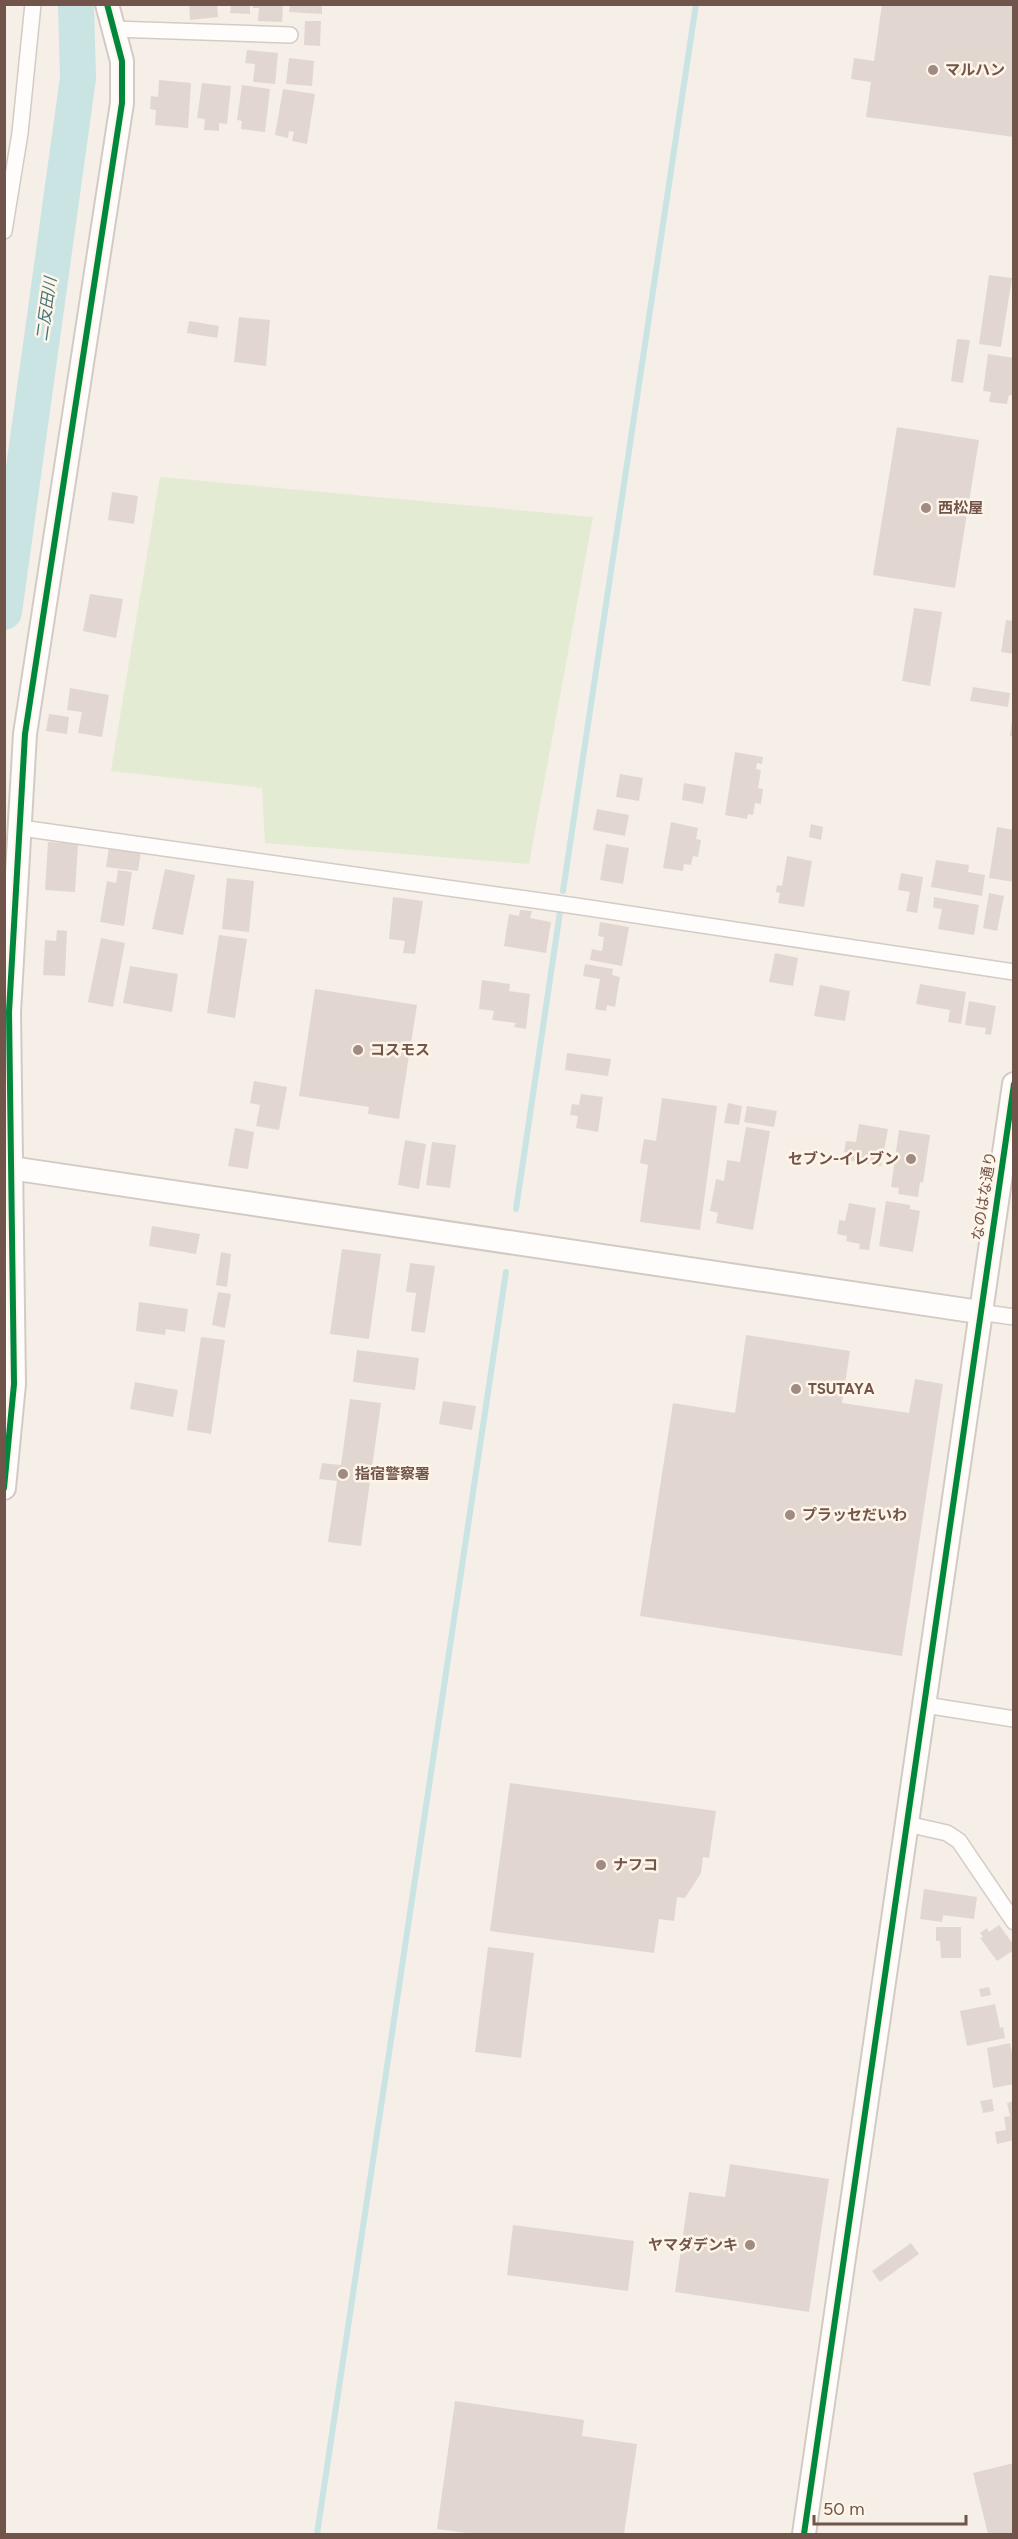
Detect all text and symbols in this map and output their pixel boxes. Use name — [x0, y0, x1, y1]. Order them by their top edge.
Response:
place label: マルハン — [945, 61, 1005, 79]
marker: マルハン — [926, 63, 940, 77]
water label: 二反田川 — [32, 274, 60, 342]
place label: 西松屋 — [938, 499, 983, 517]
marker: 西松屋 — [919, 501, 933, 515]
place label: コスモス — [370, 1041, 430, 1059]
marker: コスモス — [351, 1043, 365, 1057]
place label: セブン-イレブン — [788, 1150, 899, 1168]
street label: なのはな通り — [968, 1150, 1000, 1242]
marker: セブン-イレブン — [904, 1152, 918, 1166]
place label: TSUTAYA — [808, 1380, 875, 1398]
marker: TSUTAYA — [789, 1382, 803, 1396]
place label: 指宿警察署 — [355, 1465, 430, 1483]
marker: 指宿警察署 — [336, 1467, 350, 1481]
place label: プラッセだいわ — [802, 1506, 907, 1524]
marker: プラッセだいわ — [783, 1508, 797, 1522]
place label: ナフコ — [613, 1856, 658, 1874]
marker: ナフコ — [594, 1858, 608, 1872]
place label: ヤマダデンキ — [648, 2236, 738, 2254]
marker: ヤマダデンキ — [743, 2238, 757, 2252]
scale bar — [814, 2488, 966, 2526]
text: 50 m — [823, 2498, 865, 2520]

